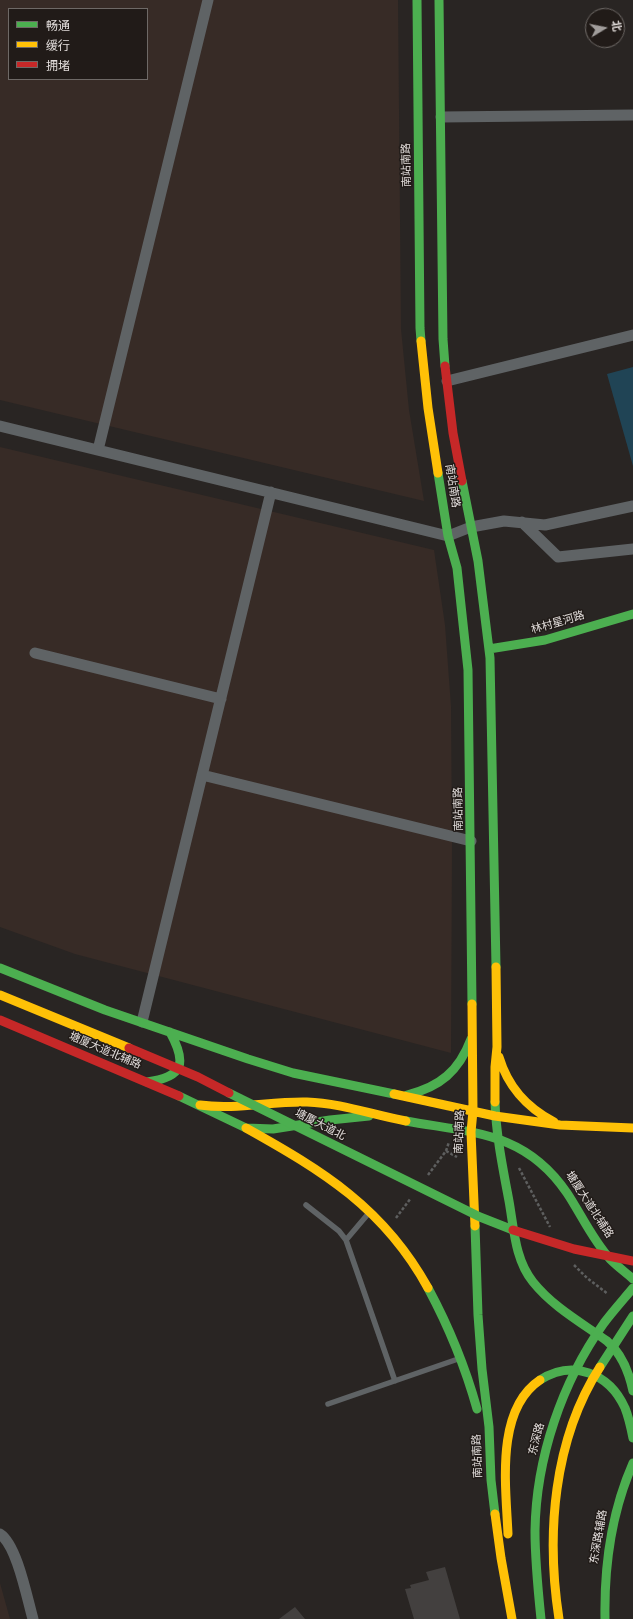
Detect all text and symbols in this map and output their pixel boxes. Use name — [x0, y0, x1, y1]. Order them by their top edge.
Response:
legend — [8, 8, 148, 80]
north arrow — [585, 8, 625, 48]
text: 畅通 — [46, 19, 70, 33]
text: 北 — [609, 19, 624, 33]
text: 缓行 — [46, 39, 70, 53]
text: 拥堵 — [46, 59, 70, 73]
street label: 南站南路 — [400, 143, 414, 187]
street label: 南站南路 — [442, 463, 462, 509]
street label: 林村星河路 — [530, 609, 586, 637]
street label: 南站南路 — [452, 787, 466, 831]
street label: 塘厦大道北辅路 — [67, 1030, 143, 1072]
street label: 塘厦大道北 — [293, 1107, 347, 1143]
street label: 南站南路 — [453, 1110, 467, 1154]
street label: 塘厦大道北辅路 — [562, 1169, 616, 1241]
street label: 东深路 — [526, 1421, 548, 1457]
street label: 南站南路 — [471, 1434, 485, 1478]
street label: 东深路辅路 — [588, 1509, 610, 1565]

